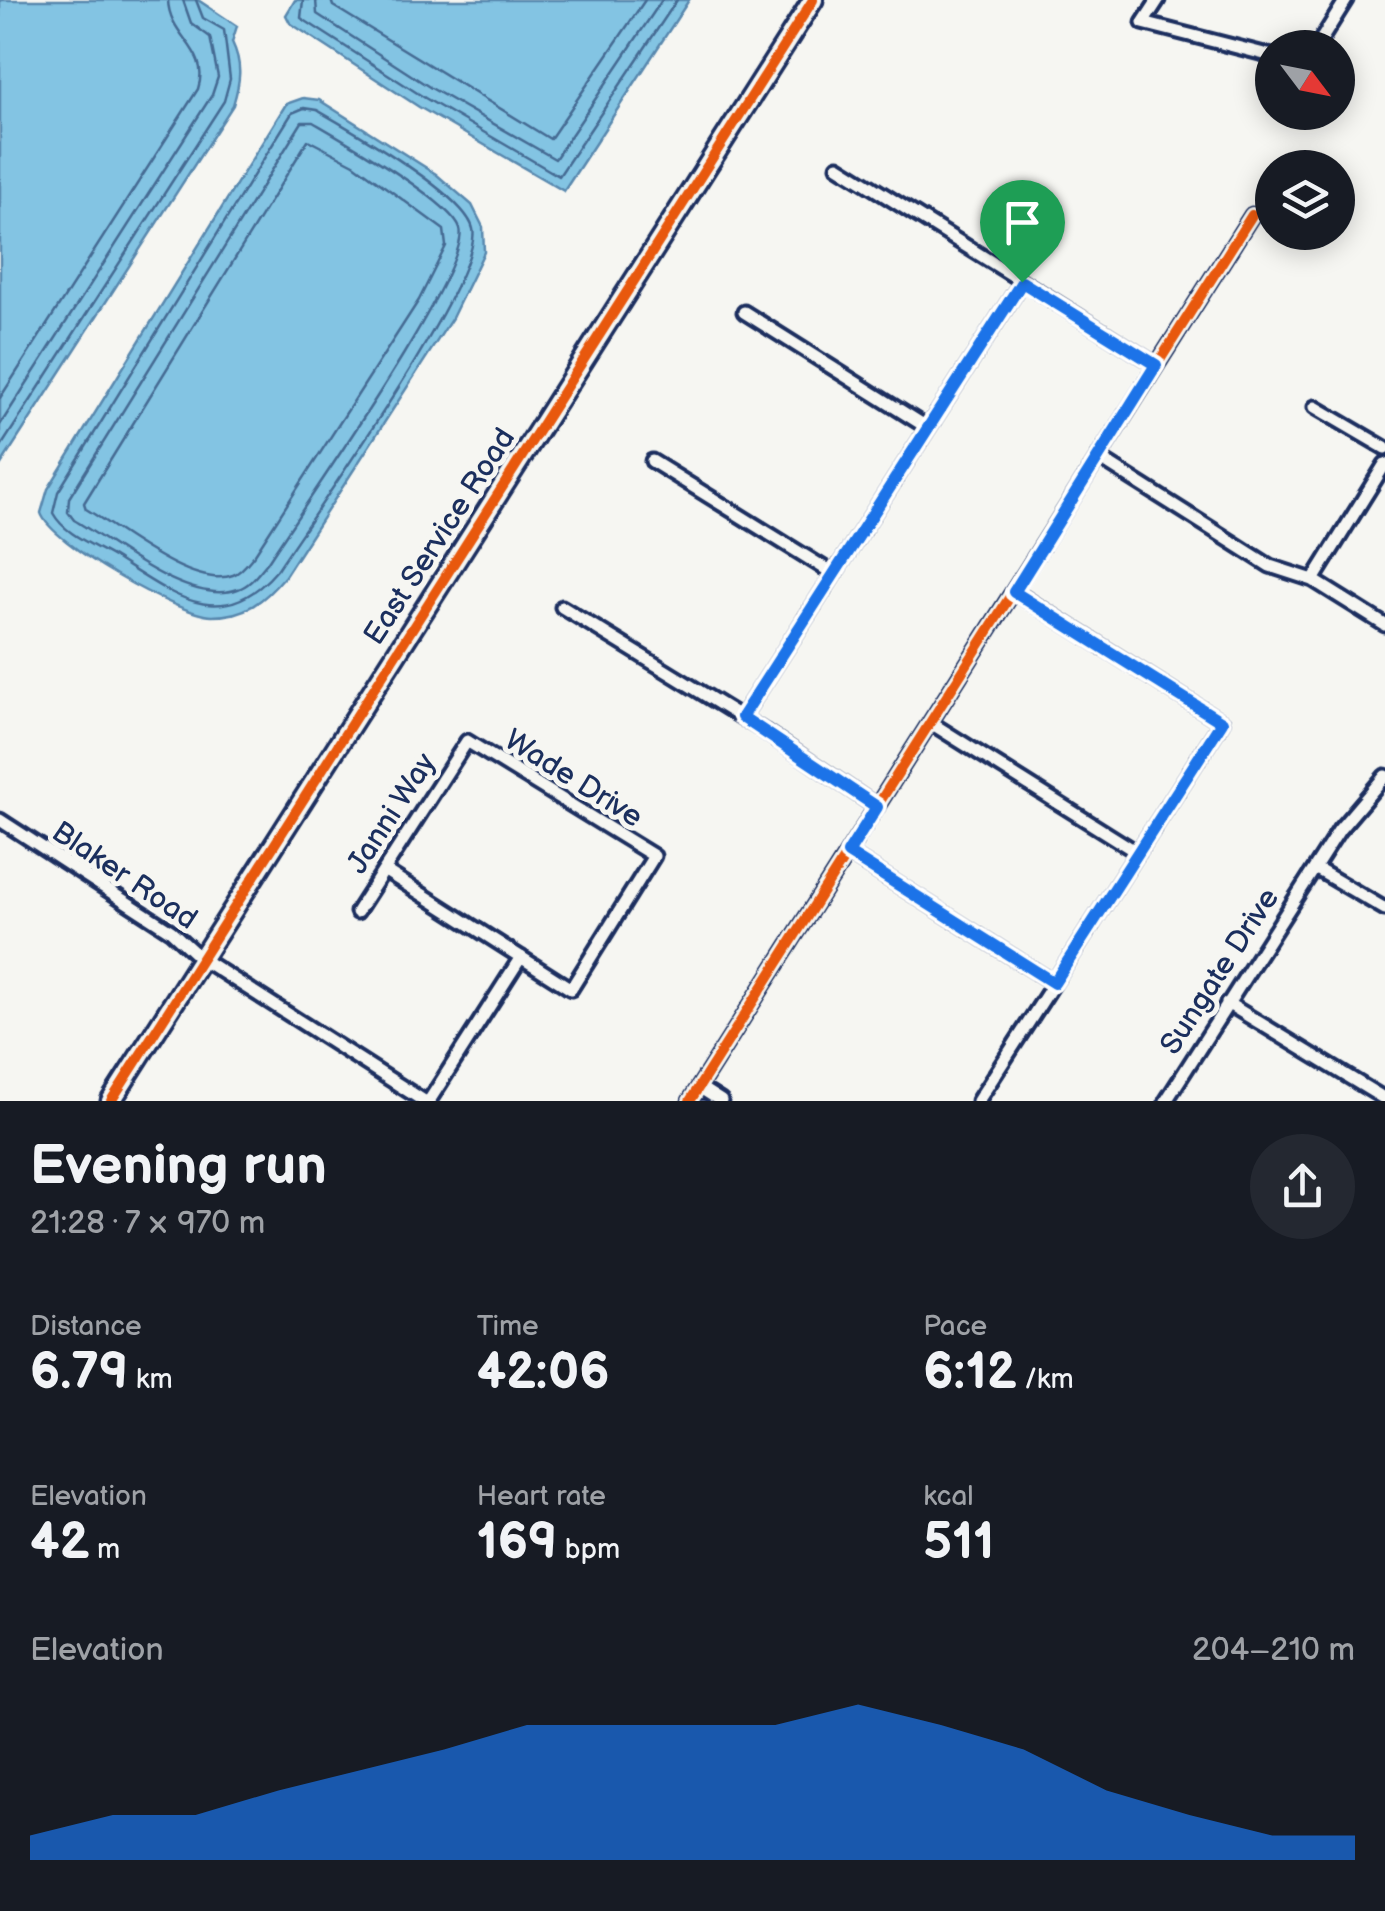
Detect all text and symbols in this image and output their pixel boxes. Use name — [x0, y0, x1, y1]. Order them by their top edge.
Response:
north arrow — [1255, 30, 1355, 130]
map controls — [1255, 30, 1355, 250]
button: layers — [1255, 150, 1355, 250]
pin — [980, 180, 1065, 283]
icon: arrive — [995, 195, 1050, 250]
street label: East Service Road — [356, 422, 523, 652]
street label: Wade Drive — [498, 722, 649, 836]
street label: Janni Way — [340, 746, 444, 880]
street label: Blaker Road — [45, 814, 204, 938]
street label: Sungate Drive — [1153, 882, 1287, 1061]
text: Evening run — [30, 1133, 327, 1200]
button: share — [1250, 1134, 1355, 1239]
text: 21:28 · 7 × 970 m — [30, 1204, 265, 1243]
text: Distance — [30, 1310, 142, 1343]
text: Time — [477, 1310, 539, 1343]
text: Pace — [923, 1310, 987, 1343]
text: 6.79 — [30, 1343, 128, 1403]
text: 42:06 — [477, 1343, 610, 1403]
text: 6:12 — [923, 1343, 1017, 1403]
text: km — [128, 1363, 173, 1396]
text: /km — [1017, 1363, 1074, 1396]
text: Elevation — [30, 1480, 147, 1513]
text: Heart rate — [477, 1480, 606, 1513]
text: kcal — [923, 1480, 974, 1513]
text: 42 — [30, 1513, 89, 1573]
text: 169 — [477, 1513, 557, 1573]
text: 511 — [923, 1513, 994, 1573]
text: m — [89, 1533, 120, 1566]
text: bpm — [557, 1533, 620, 1566]
text: Elevation — [30, 1631, 163, 1670]
text: 204–210 m — [1192, 1631, 1355, 1670]

